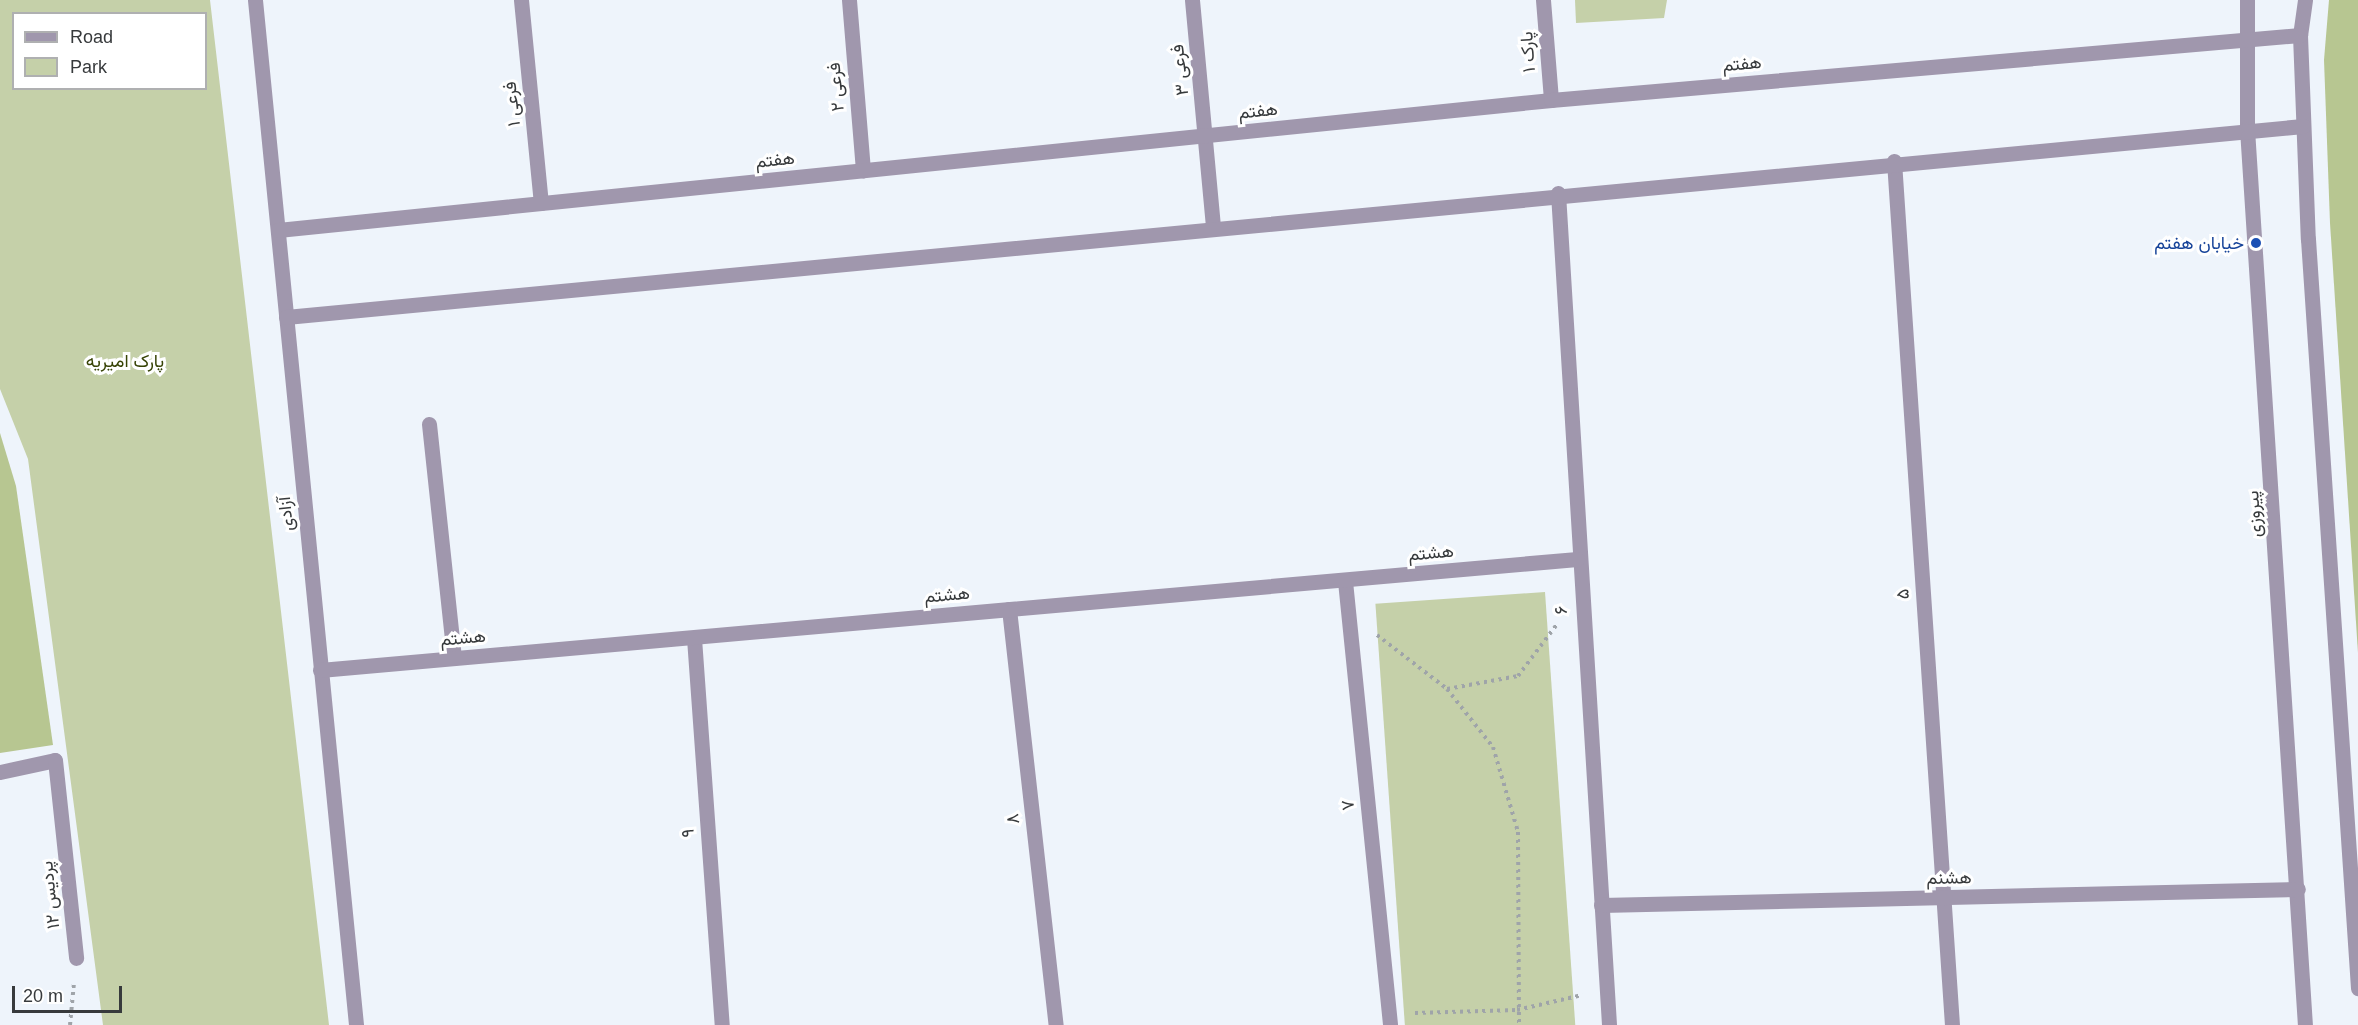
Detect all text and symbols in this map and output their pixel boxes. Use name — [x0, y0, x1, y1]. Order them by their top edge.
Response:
legend — [12, 12, 207, 90]
text: Road — [70, 27, 113, 47]
street label: پارک ۱ — [1516, 31, 1540, 73]
street label: فرعی ۳ — [1167, 43, 1193, 97]
street label: هفتم — [1721, 52, 1763, 76]
text: Park — [70, 57, 107, 77]
street label: فرعی ۲ — [823, 62, 849, 112]
street label: فرعی ۱ — [499, 80, 525, 128]
street label: هفتم — [1237, 98, 1279, 124]
street label: هفتم — [754, 147, 796, 173]
place label: خیابان هفتم — [2154, 232, 2244, 254]
marker: خیابان هفتم — [2249, 236, 2263, 250]
park label: پارک امیریه — [86, 350, 164, 372]
street label: پیروزی — [2242, 490, 2266, 538]
street label: آزادی — [273, 496, 299, 532]
street label: هشتم — [1407, 540, 1455, 566]
street label: هشتم — [923, 582, 971, 608]
street label: ۵ — [1892, 588, 1914, 600]
street label: ۶ — [1550, 605, 1572, 615]
street label: هشتم — [439, 625, 487, 651]
street label: ۷ — [1337, 799, 1359, 811]
street label: ۸ — [1002, 812, 1024, 826]
street label: ۹ — [677, 828, 699, 838]
street label: پردیس ۱۲ — [36, 860, 64, 930]
street label: هشنم — [1926, 867, 1972, 889]
scale bar — [15, 974, 124, 1012]
text: 20 m — [23, 986, 63, 1006]

